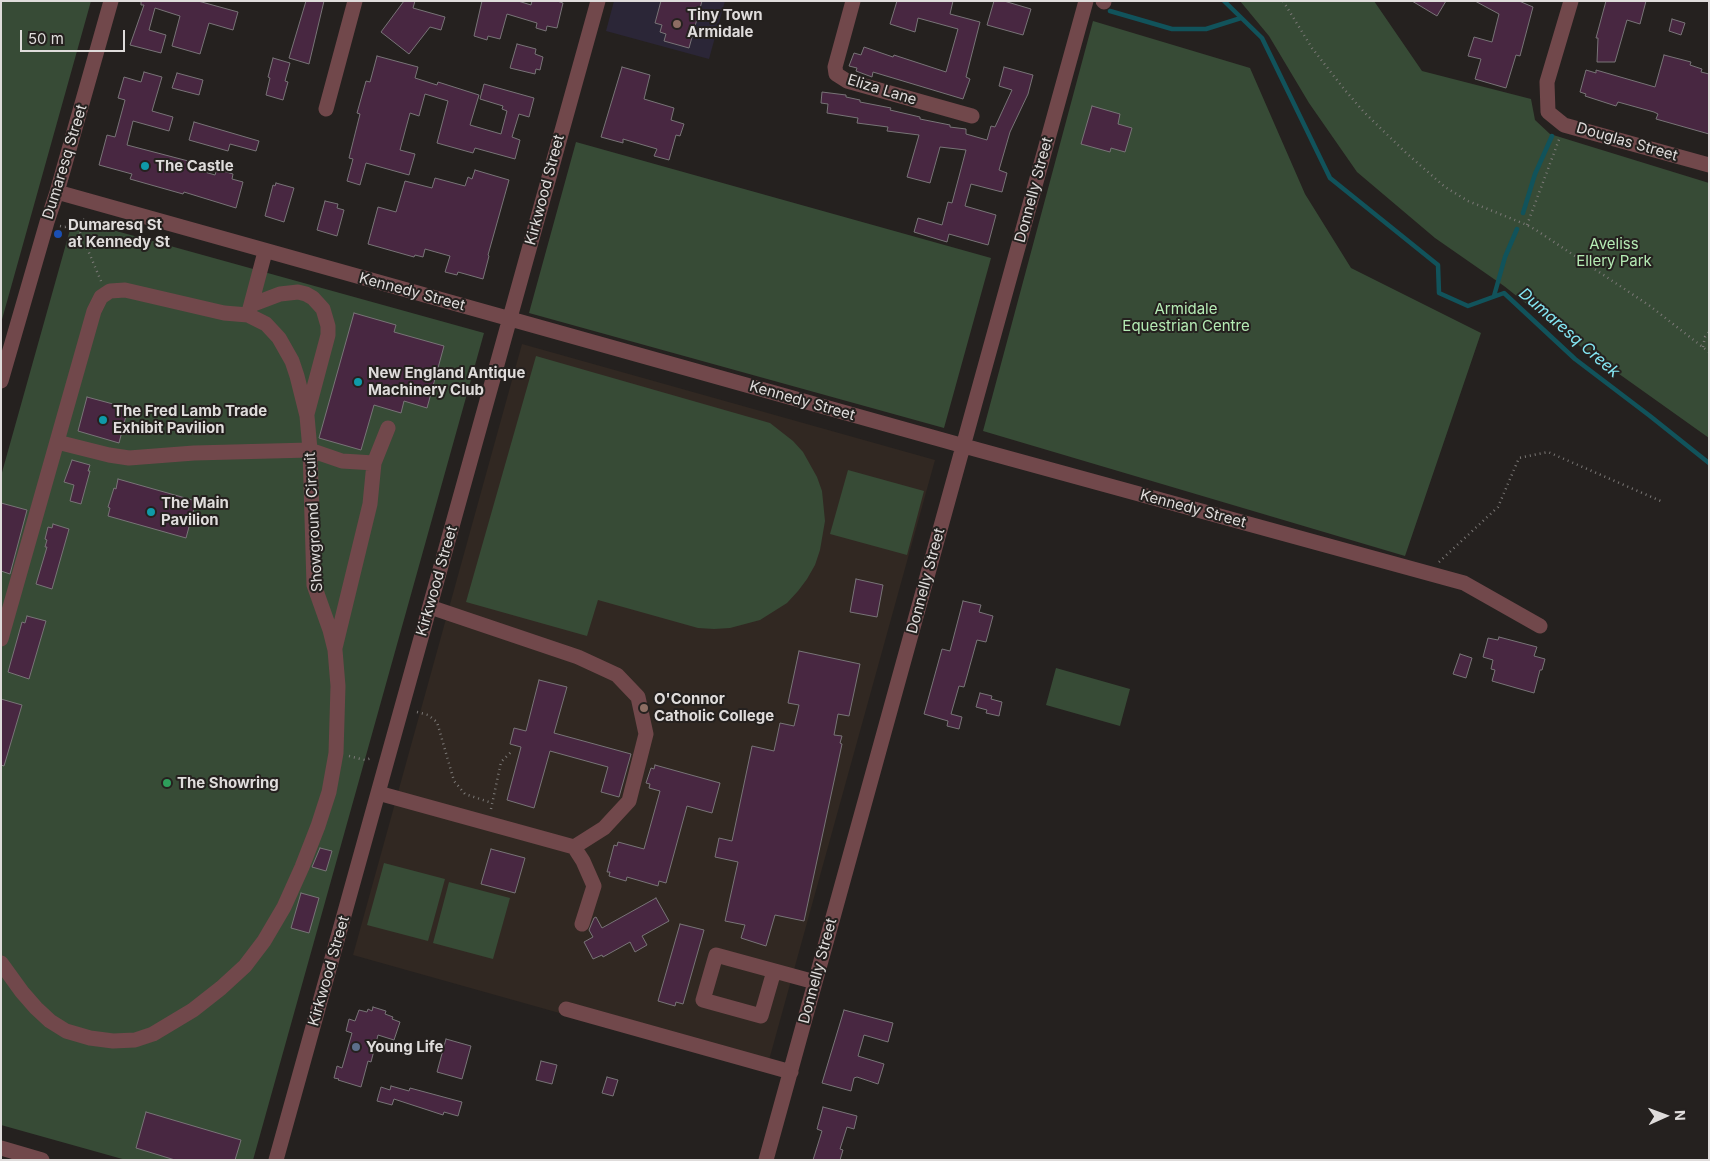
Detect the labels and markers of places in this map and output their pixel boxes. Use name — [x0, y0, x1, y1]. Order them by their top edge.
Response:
place label: Tiny Town Armidale — [687, 6, 763, 41]
marker: Tiny Town Armidale — [671, 18, 683, 30]
place label: The Castle — [155, 157, 234, 175]
marker: The Castle — [139, 160, 151, 172]
place label: Dumaresq St at Kennedy St — [68, 216, 170, 251]
marker: Dumaresq St at Kennedy St — [52, 228, 64, 240]
place label: New England Antique Machinery Club — [368, 364, 525, 399]
marker: New England Antique Machinery Club — [352, 376, 364, 388]
place label: The Fred Lamb Trade Exhibit Pavilion — [113, 402, 267, 437]
marker: The Fred Lamb Trade Exhibit Pavilion — [97, 414, 109, 426]
place label: The Main Pavilion — [161, 494, 229, 529]
marker: The Main Pavilion — [145, 506, 157, 518]
place label: O'Connor Catholic College — [654, 690, 774, 725]
marker: O'Connor Catholic College — [638, 702, 650, 714]
place label: The Showring — [177, 774, 279, 792]
marker: The Showring — [161, 777, 173, 789]
place label: Young Life — [366, 1038, 443, 1056]
marker: Young Life — [350, 1041, 362, 1053]

